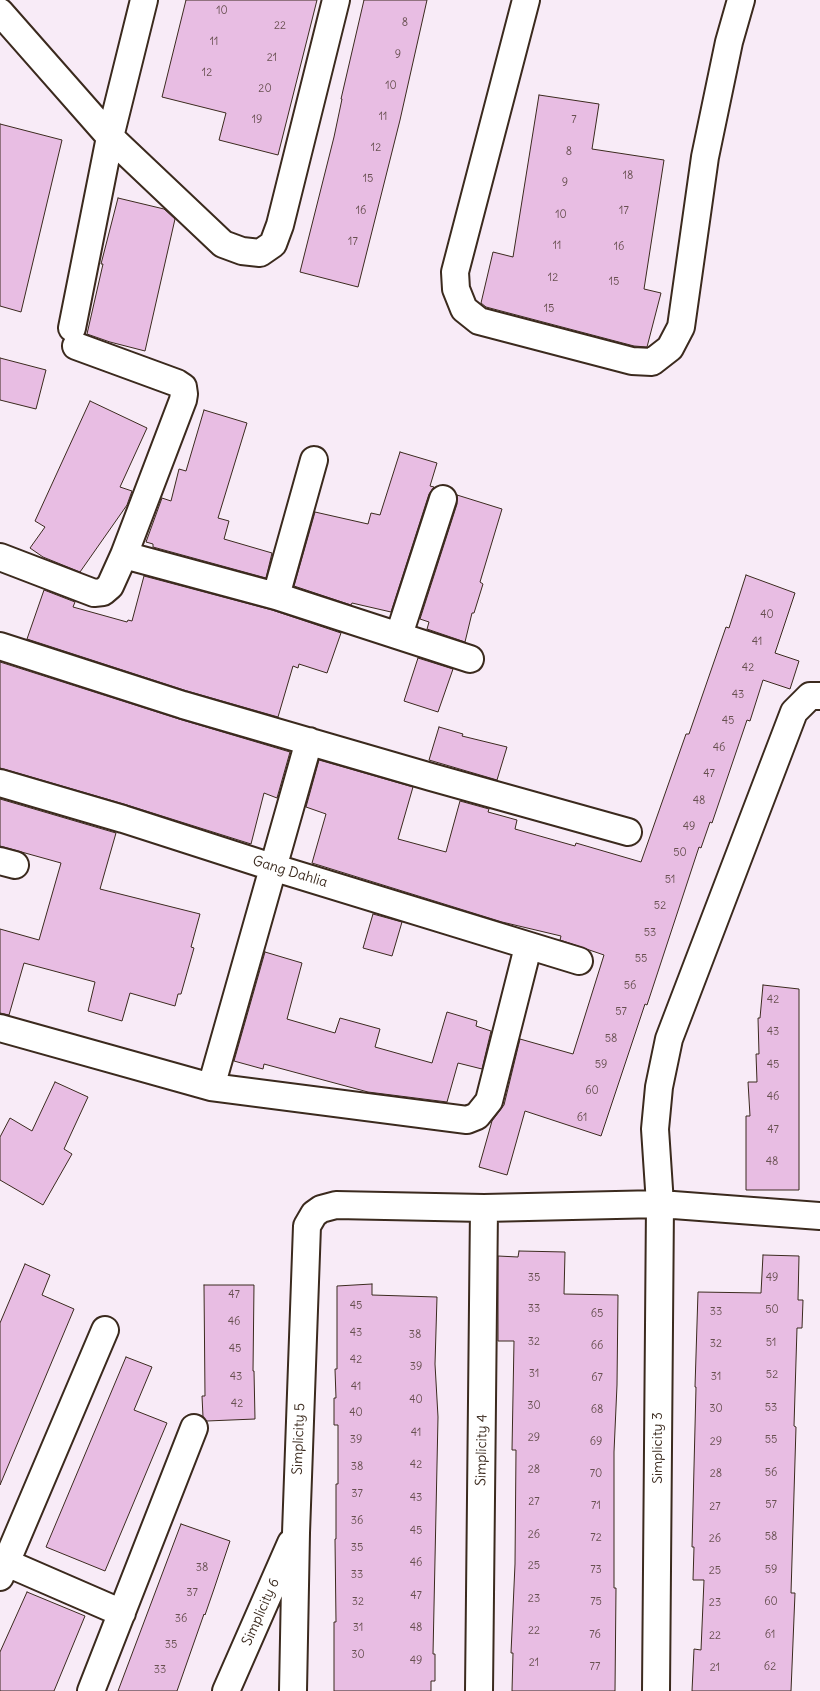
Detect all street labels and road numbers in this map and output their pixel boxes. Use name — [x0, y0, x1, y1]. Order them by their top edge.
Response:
street label: Gang Dahlia — [250, 853, 330, 891]
street label: Simplicity 5 — [289, 1403, 309, 1475]
street label: Simplicity 3 — [650, 1412, 666, 1484]
street label: Simplicity 4 — [473, 1414, 491, 1486]
street label: Simplicity 6 — [239, 1576, 283, 1648]

